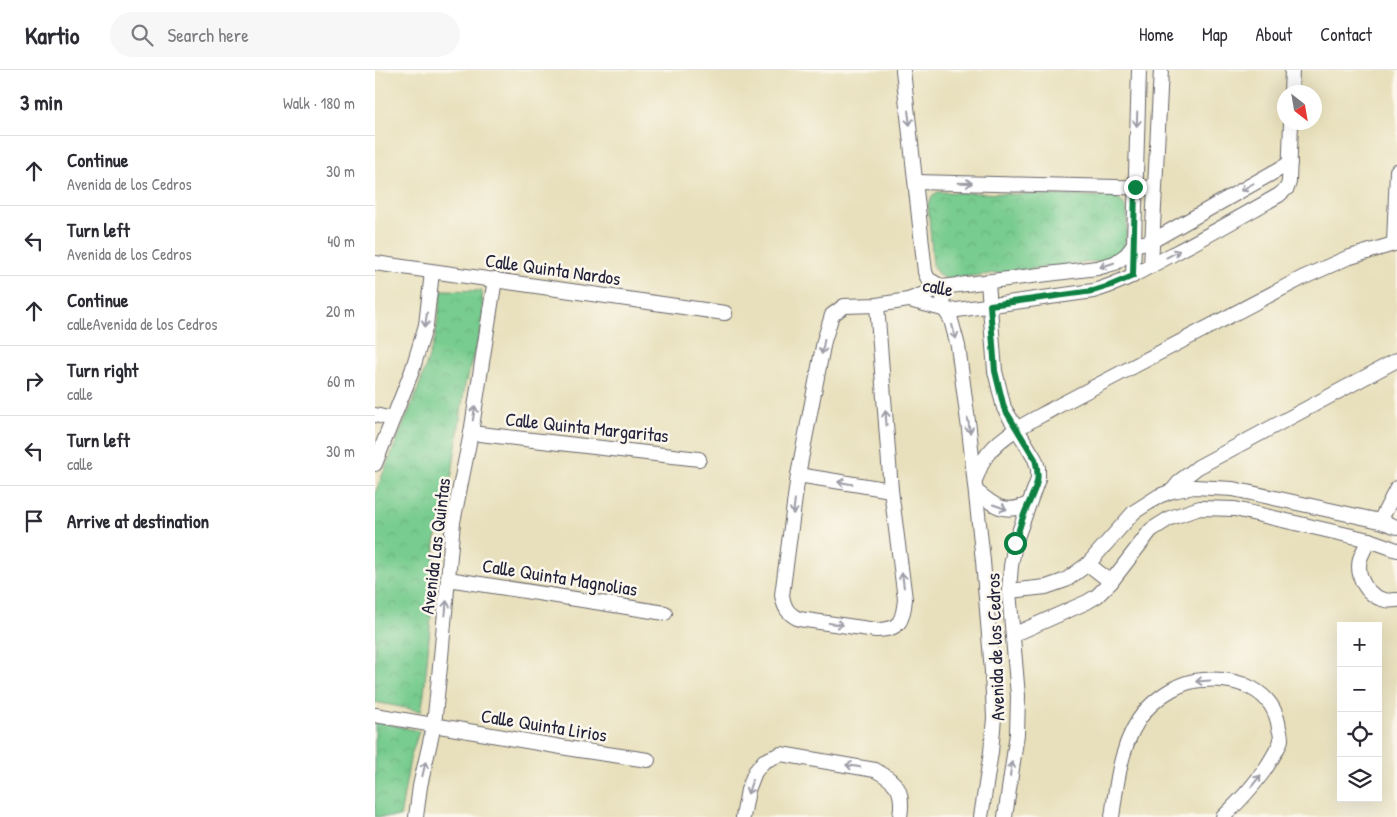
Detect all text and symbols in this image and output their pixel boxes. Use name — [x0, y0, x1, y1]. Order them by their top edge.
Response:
search box — [110, 12, 460, 57]
text: Kartio — [25, 19, 80, 51]
icon: search — [128, 21, 156, 49]
text: Search here — [168, 22, 249, 48]
text: Home — [1139, 22, 1174, 47]
text: Map — [1202, 22, 1227, 47]
text: About — [1255, 22, 1292, 47]
text: Contact — [1320, 22, 1372, 47]
north arrow — [1277, 85, 1322, 130]
text: 3 min — [20, 88, 63, 117]
text: Walk · 180 m — [283, 92, 355, 114]
one-way arrow — [904, 110, 914, 126]
one-way arrow — [1132, 110, 1142, 126]
text: Continue — [67, 147, 128, 173]
icon: ahead — [20, 157, 48, 185]
text: 30 m — [326, 160, 355, 182]
text: Avenida de los Cedros — [67, 173, 192, 195]
route end — [1124, 176, 1147, 199]
one-way arrow — [956, 178, 972, 188]
one-way arrow — [1240, 182, 1255, 192]
text: Turn left — [67, 217, 130, 243]
icon: left — [20, 227, 48, 255]
text: 40 m — [327, 230, 355, 252]
text: Avenida de los Cedros — [67, 243, 192, 265]
street label: Calle Quinta Nardos — [484, 247, 622, 291]
one-way arrow — [1166, 249, 1181, 259]
one-way arrow — [1099, 261, 1115, 271]
street label: calle — [921, 271, 956, 303]
text: Continue — [67, 287, 128, 313]
icon: ahead — [20, 297, 48, 325]
text: 20 m — [326, 300, 355, 322]
one-way arrow — [421, 312, 431, 328]
text: calleAvenida de los Cedros — [67, 313, 217, 335]
one-way arrow — [950, 323, 959, 339]
one-way arrow — [817, 338, 827, 354]
text: Turn right — [67, 357, 138, 383]
icon: right — [20, 367, 48, 395]
text: 60 m — [327, 370, 355, 392]
text: calle — [67, 383, 93, 405]
one-way arrow — [469, 405, 479, 421]
street label: Calle Quinta Margaritas — [504, 405, 670, 449]
one-way arrow — [881, 411, 891, 427]
one-way arrow — [964, 417, 974, 433]
text: Turn left — [67, 427, 130, 453]
icon: left — [20, 437, 48, 465]
text: 30 m — [326, 440, 355, 462]
text: calle — [67, 453, 93, 475]
street label: Avenida Las Quintas — [414, 476, 456, 616]
one-way arrow — [837, 477, 853, 487]
one-way arrow — [789, 498, 799, 514]
one-way arrow — [992, 502, 1008, 512]
icon: arrive — [20, 507, 48, 535]
text: Arrive at destination — [67, 508, 209, 534]
route start — [1004, 532, 1027, 555]
street label: Calle Quinta Magnolias — [481, 552, 639, 602]
one-way arrow — [897, 572, 907, 588]
street label: Avenida de los Cedros — [979, 573, 1011, 721]
one-way arrow — [441, 600, 450, 616]
one-way arrow — [828, 620, 844, 630]
map controls — [1337, 622, 1382, 802]
button: + — [1337, 622, 1382, 667]
button: − — [1337, 667, 1382, 712]
one-way arrow — [1196, 676, 1212, 685]
street label: Calle Quinta Lirios — [479, 702, 609, 748]
button: locate — [1337, 712, 1382, 757]
button: layers — [1337, 757, 1382, 802]
one-way arrow — [420, 761, 429, 777]
one-way arrow — [845, 761, 861, 771]
one-way arrow — [1006, 761, 1016, 777]
one-way arrow — [1250, 775, 1261, 788]
one-way arrow — [744, 779, 754, 795]

